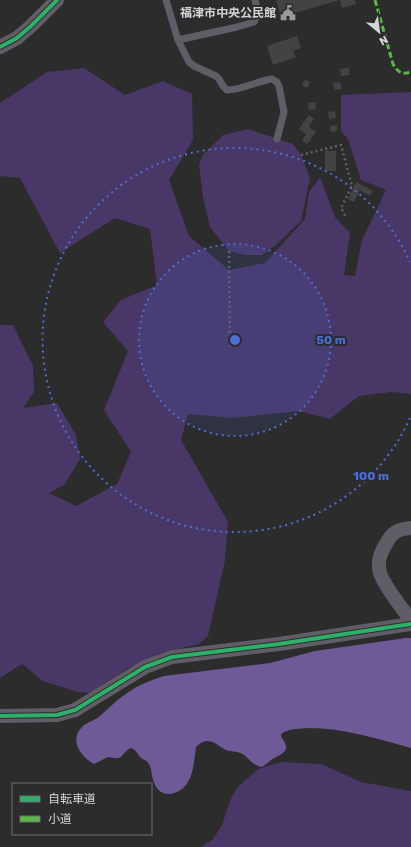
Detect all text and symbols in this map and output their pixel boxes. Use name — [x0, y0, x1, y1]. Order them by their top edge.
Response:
public building icon: 福津市中央公民館 — [279, 4, 297, 22]
place label: 福津市中央公民館 — [180, 6, 276, 20]
north arrow — [359, 12, 399, 52]
text: N — [377, 33, 390, 48]
centre of rings — [228, 333, 242, 347]
text: 50 m — [316, 333, 346, 347]
text: 100 m — [353, 469, 389, 483]
legend — [12, 783, 152, 835]
text: 自転車道 — [48, 792, 96, 806]
text: 小道 — [48, 812, 72, 826]

